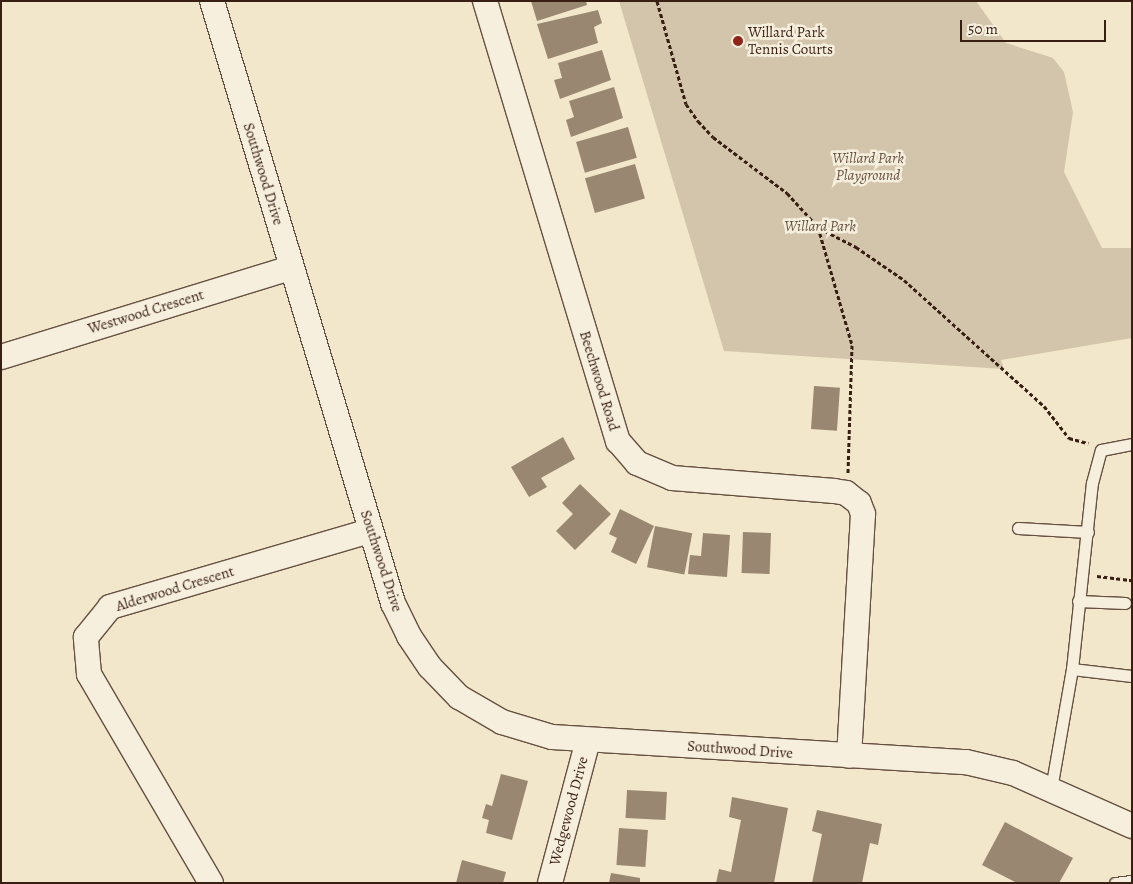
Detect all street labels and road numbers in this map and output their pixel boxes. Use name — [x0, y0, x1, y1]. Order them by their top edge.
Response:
street label: Southwood Drive — [239, 121, 287, 227]
street label: Westwood Crescent — [86, 286, 206, 338]
street label: Beechwood Road — [575, 329, 623, 433]
street label: Southwood Drive — [356, 508, 406, 614]
street label: Alderwood Crescent — [114, 562, 236, 616]
street label: Southwood Drive — [687, 737, 793, 763]
street label: Wedgewood Drive — [546, 755, 592, 867]

